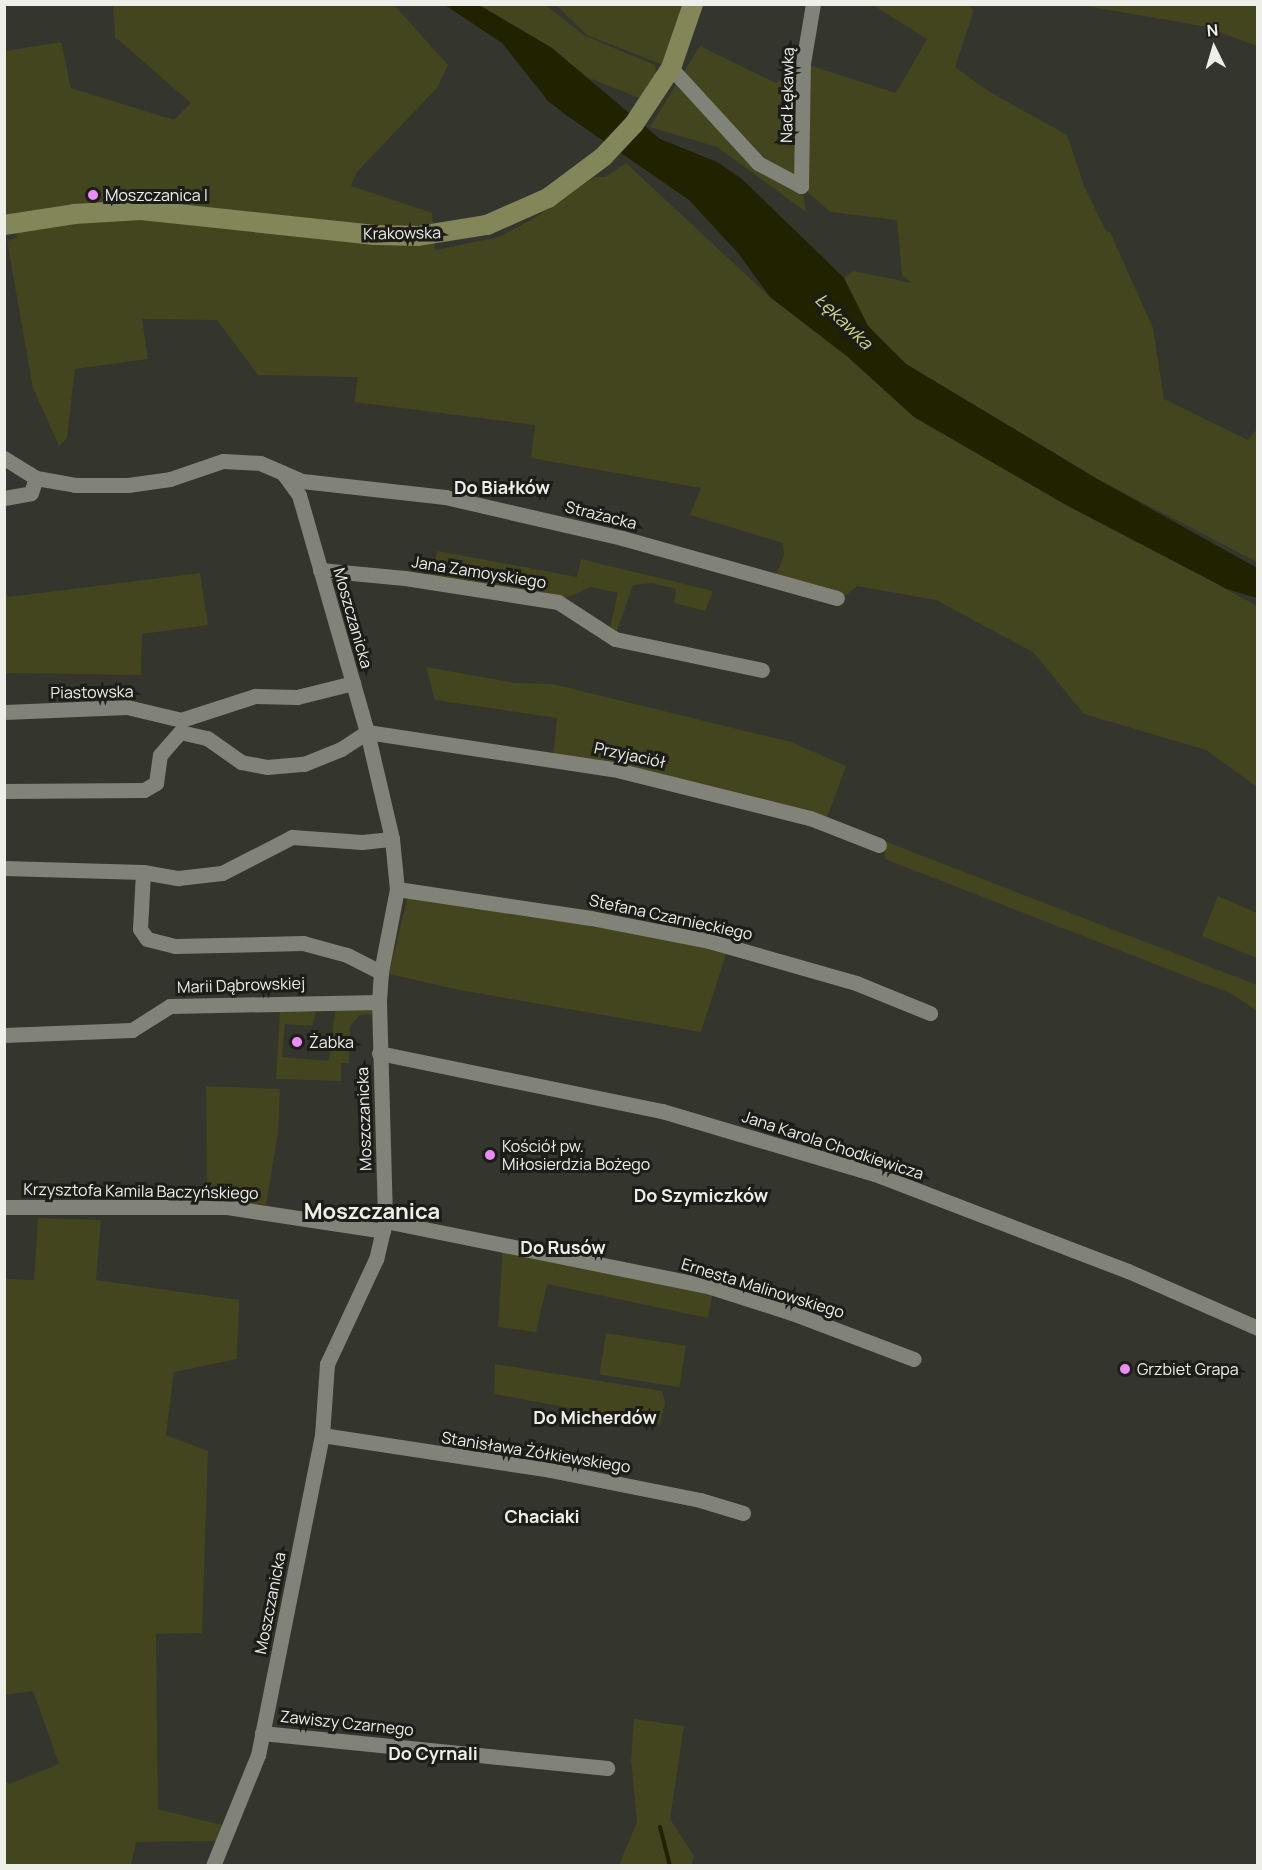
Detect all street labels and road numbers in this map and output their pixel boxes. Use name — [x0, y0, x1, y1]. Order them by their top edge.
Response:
street label: Nad Łękawką — [777, 47, 797, 143]
street label: Krakowska — [363, 223, 441, 243]
street label: Strażacka — [563, 497, 639, 533]
street label: Jana Zamoyskiego — [410, 552, 548, 592]
street label: Moszczanicka — [329, 566, 377, 670]
street label: Piastowska — [50, 682, 134, 702]
street label: Przyjaciół — [592, 738, 668, 772]
street label: Stefana Czarnieckiego — [587, 890, 755, 944]
street label: Marii Dąbrowskiej — [177, 973, 305, 997]
street label: Moszczanicka — [353, 1067, 375, 1171]
street label: Jana Karola Chodkiewicza — [740, 1107, 926, 1183]
street label: Krzysztofa Kamila Baczyńskiego — [23, 1179, 259, 1203]
street label: Ernesta Malinowskiego — [679, 1254, 847, 1322]
street label: Stanisława Żółkiewskiego — [440, 1428, 632, 1476]
street label: Moszczanicka — [251, 1550, 289, 1656]
street label: Zawiszy Czarnego — [279, 1706, 415, 1740]

